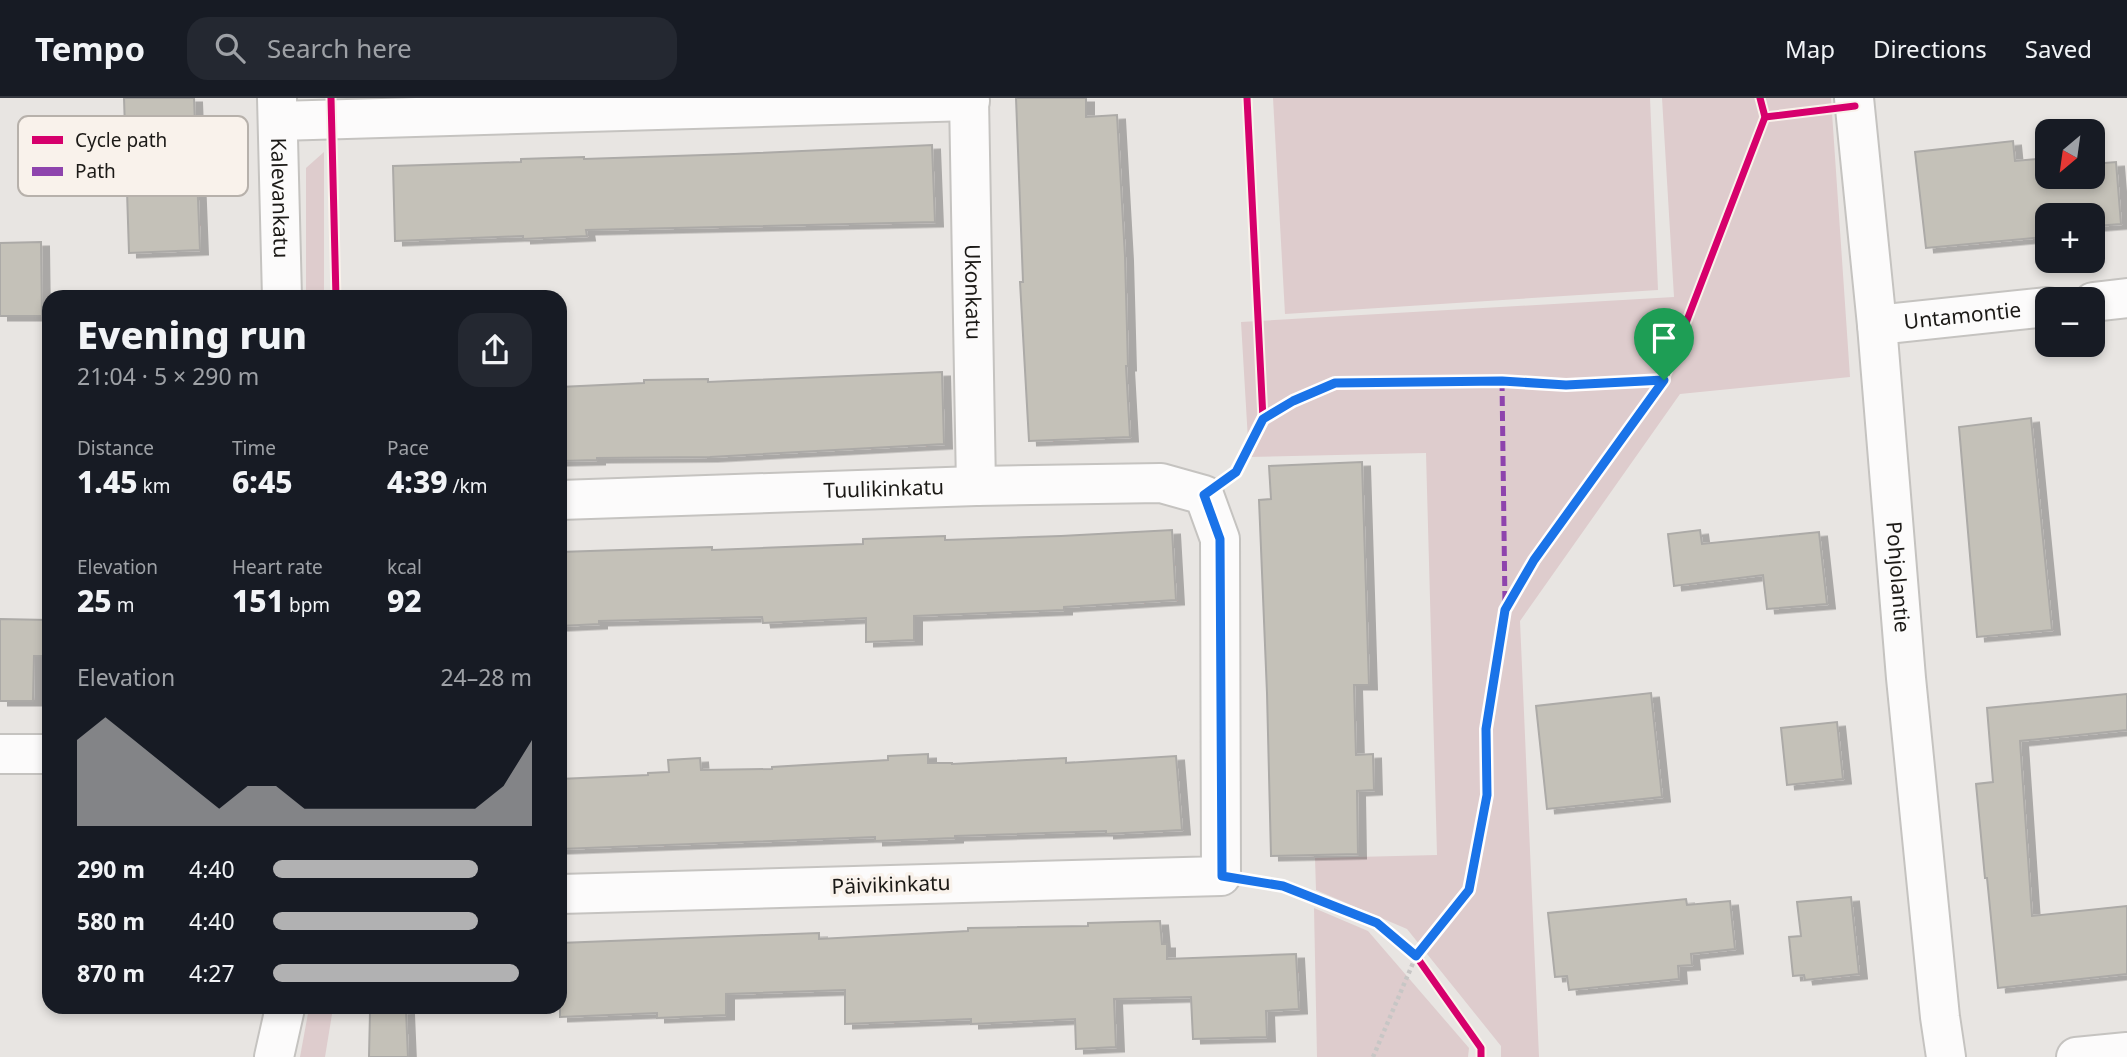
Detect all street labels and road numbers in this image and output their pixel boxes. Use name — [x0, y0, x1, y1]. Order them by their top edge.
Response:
street label: Kalevankatu — [265, 137, 296, 259]
street label: Ukonkatu — [959, 244, 988, 340]
street label: Untamontie — [1902, 295, 2023, 335]
street label: Tuulikinkatu — [823, 472, 945, 504]
street label: Pohjolantie — [1880, 520, 1917, 634]
street label: Päivikinkatu — [831, 868, 951, 900]

